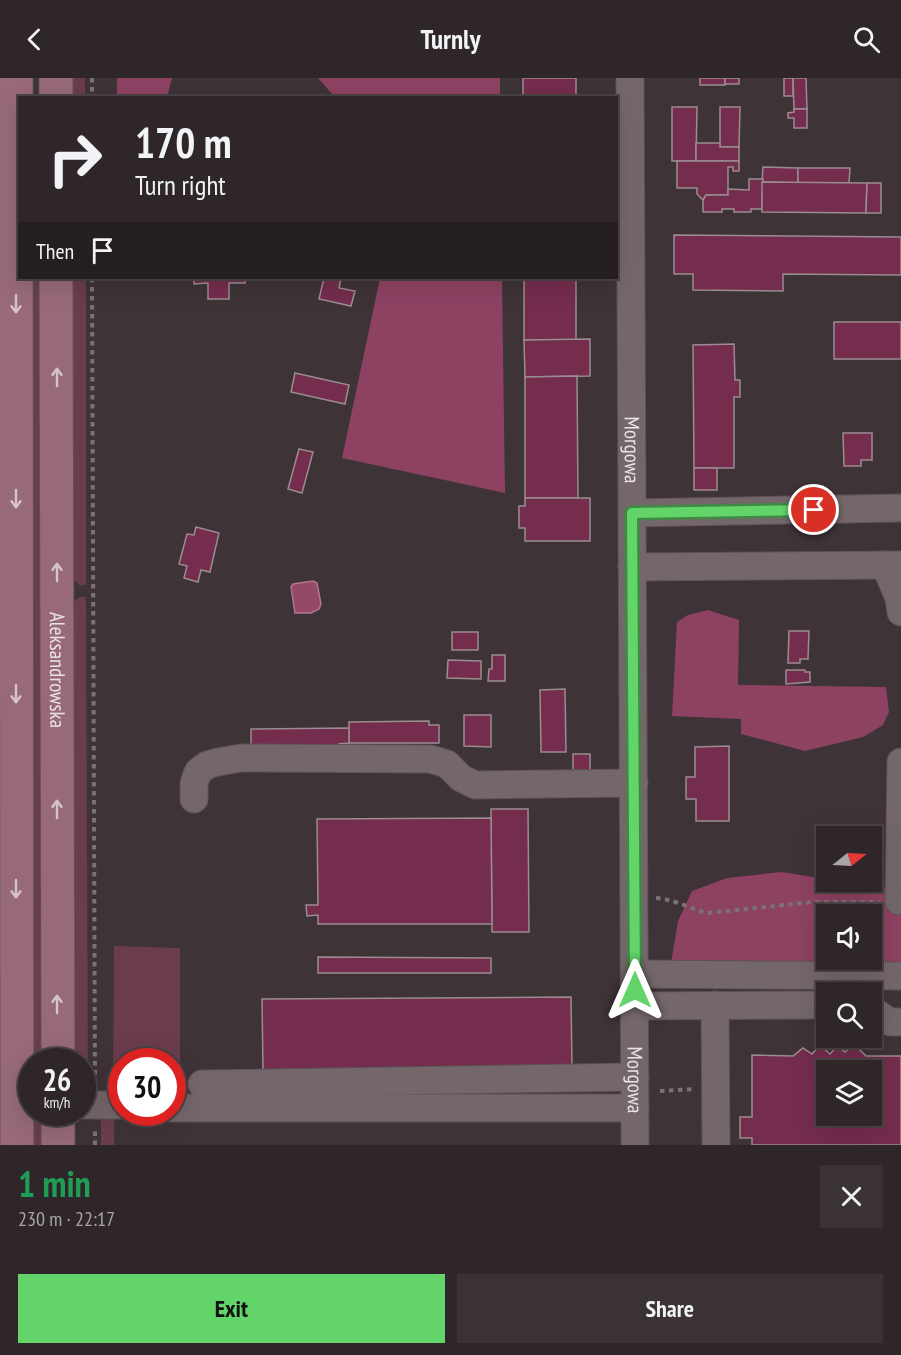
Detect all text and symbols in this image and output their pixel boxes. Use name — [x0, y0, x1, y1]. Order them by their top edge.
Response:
text: Turnly — [421, 22, 480, 56]
icon: back — [18, 23, 51, 56]
icon: search — [850, 23, 883, 56]
text: 170 m — [135, 115, 232, 170]
icon: right — [36, 120, 114, 198]
text: Turn right — [135, 168, 226, 202]
icon: arrive — [86, 234, 119, 267]
text: Then — [36, 237, 74, 265]
one-way arrow — [10, 294, 22, 314]
one-way arrow — [51, 367, 63, 387]
street label: Morgowa — [619, 416, 646, 484]
pin — [788, 484, 839, 535]
one-way arrow — [10, 489, 22, 509]
icon: arrive — [797, 493, 830, 526]
one-way arrow — [51, 562, 63, 582]
street label: Aleksandrowska — [44, 612, 71, 728]
one-way arrow — [10, 684, 22, 704]
one-way arrow — [51, 799, 63, 819]
north arrow — [816, 826, 882, 892]
map controls — [816, 826, 882, 1126]
one-way arrow — [10, 879, 22, 899]
button: sound — [816, 904, 882, 970]
position arrow — [603, 958, 667, 1022]
button: search — [816, 982, 882, 1048]
one-way arrow — [51, 994, 63, 1014]
street label: Morgowa — [622, 1046, 649, 1114]
speed limit sign: 30 — [108, 1048, 186, 1126]
text: 26 — [43, 1060, 71, 1099]
button: layers — [816, 1060, 882, 1126]
text: km/h — [44, 1093, 70, 1112]
text: 1 min — [18, 1160, 91, 1207]
button: close — [820, 1165, 883, 1228]
text: 230 m · 22:17 — [18, 1206, 115, 1232]
button: Exit — [18, 1274, 445, 1343]
button: Share — [457, 1274, 883, 1343]

